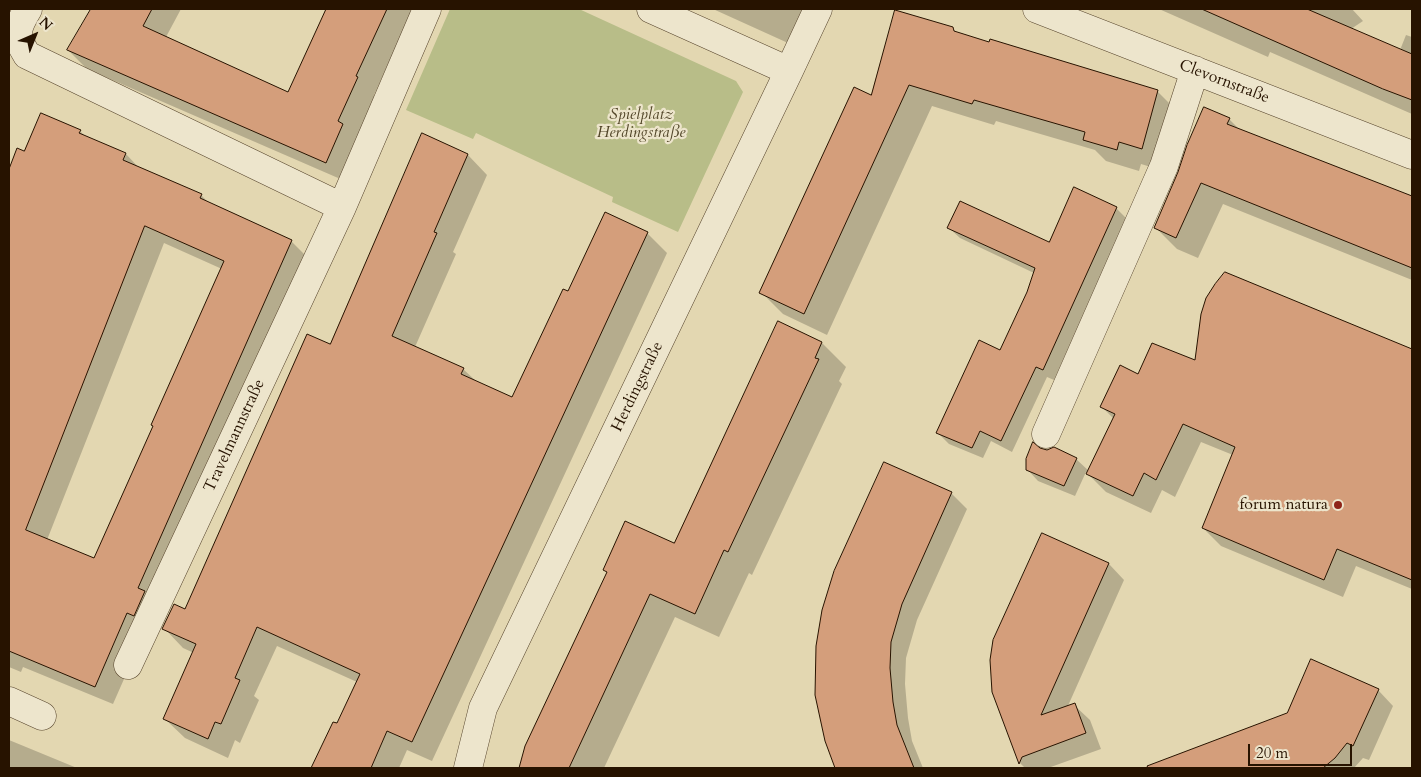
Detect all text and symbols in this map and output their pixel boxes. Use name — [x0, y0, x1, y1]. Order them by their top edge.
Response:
north arrow — [10, 10, 60, 60]
text: N — [35, 13, 57, 35]
street label: Clevornstraße — [1176, 56, 1272, 108]
park label: Spielplatz Herdingstraße — [597, 105, 685, 143]
street label: Herdingstraße — [608, 339, 668, 435]
street label: Travelmannstraße — [200, 376, 270, 496]
place label: forum natura — [1239, 495, 1328, 515]
marker: forum natura — [1332, 499, 1344, 511]
scale bar — [1251, 734, 1355, 766]
text: 20 m — [1256, 743, 1288, 763]

